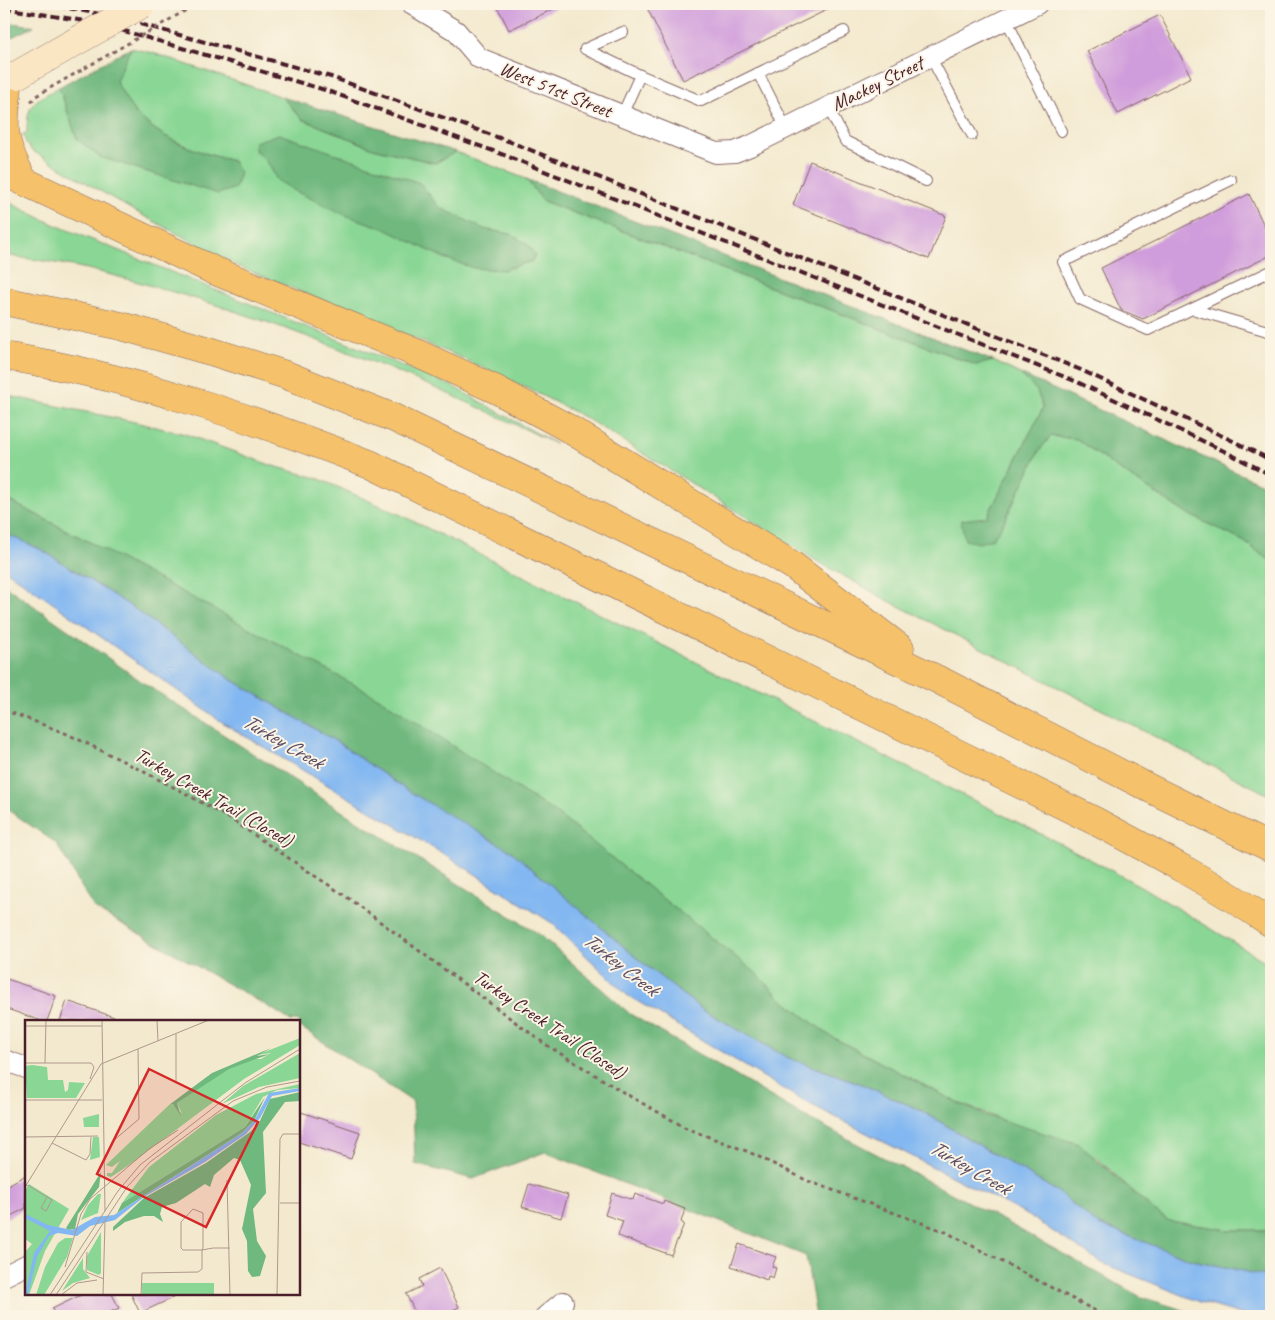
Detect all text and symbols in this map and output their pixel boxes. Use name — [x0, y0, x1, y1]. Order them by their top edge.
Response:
street label: Mackey Street — [827, 49, 930, 116]
street label: West 51st Street — [496, 56, 618, 124]
water label: Turkey Creek — [238, 708, 331, 776]
street label: Turkey Creek Trail (Closed) — [130, 742, 299, 854]
water label: Turkey Creek — [578, 926, 667, 1004]
street label: Turkey Creek Trail (Closed) — [469, 964, 632, 1085]
inset map — [25, 1020, 300, 1295]
water label: Turkey Creek — [925, 1134, 1018, 1202]

